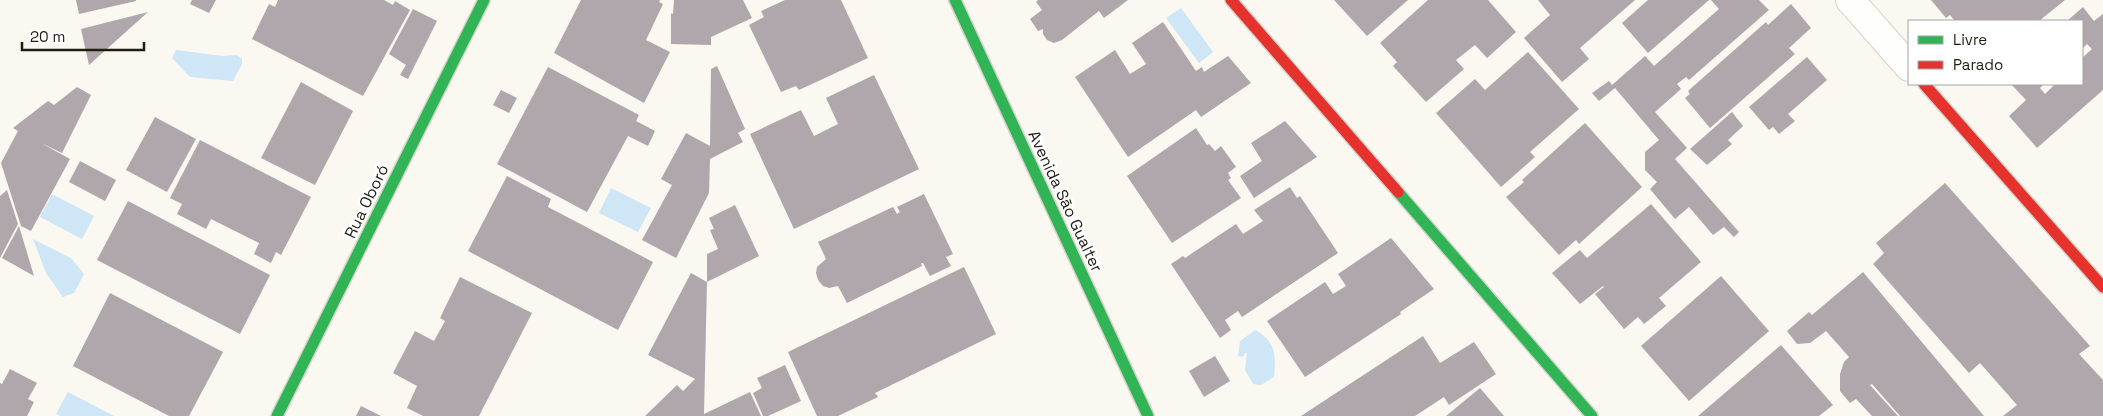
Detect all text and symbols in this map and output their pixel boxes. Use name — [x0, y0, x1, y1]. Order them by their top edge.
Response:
scale bar — [22, 20, 145, 52]
legend — [1908, 20, 2083, 85]
text: 20 m — [30, 27, 65, 46]
text: Livre — [1953, 30, 1987, 49]
text: Parado — [1953, 55, 2003, 74]
street label: Avenida São Gualter — [1024, 127, 1108, 275]
street label: Rua Oboró — [340, 161, 393, 242]

